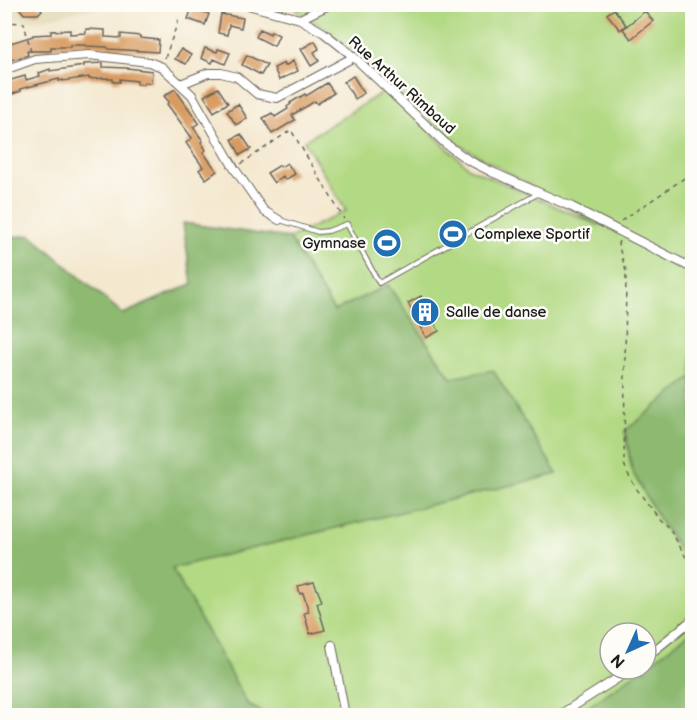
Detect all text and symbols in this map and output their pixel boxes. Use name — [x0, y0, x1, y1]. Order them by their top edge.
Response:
street label: Rue Arthur Rimbaud — [344, 32, 459, 139]
sports icon: Complexe Sportif — [437, 218, 469, 250]
place label: Complexe Sportif — [474, 225, 590, 244]
sports icon: Gymnase — [371, 227, 403, 259]
place label: Gymnase — [302, 234, 366, 253]
building icon: Salle de danse — [409, 296, 441, 328]
place label: Salle de danse — [446, 303, 547, 322]
north arrow — [598, 621, 658, 681]
text: N — [607, 650, 629, 672]

